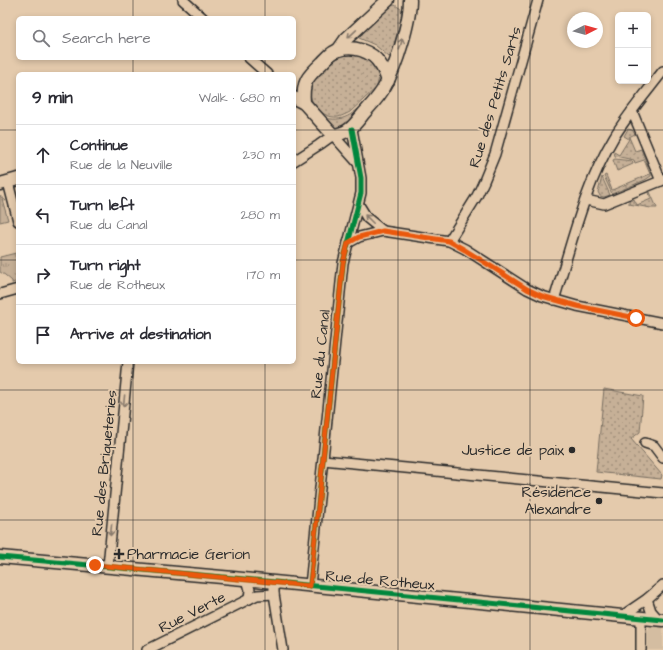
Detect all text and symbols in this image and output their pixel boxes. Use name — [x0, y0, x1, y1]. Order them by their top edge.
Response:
north arrow — [567, 12, 603, 48]
map controls — [615, 12, 651, 84]
button: + — [615, 12, 651, 48]
search box — [16, 16, 296, 60]
street label: Rue des Petits Sarts — [464, 24, 527, 170]
icon: search — [30, 27, 52, 49]
text: Search here — [62, 28, 151, 49]
one-way arrow — [347, 29, 357, 38]
one-way arrow — [398, 38, 405, 51]
button: − — [615, 48, 651, 84]
text: 9 min — [32, 86, 73, 110]
text: Walk · 680 m — [199, 89, 280, 107]
text: Continue — [70, 135, 128, 156]
icon: ahead — [32, 144, 54, 166]
text: 230 m — [242, 146, 280, 164]
text: Rue de la Neuville — [70, 156, 173, 174]
text: Turn left — [70, 195, 134, 216]
icon: left — [32, 204, 54, 226]
text: 280 m — [241, 206, 280, 224]
one-way arrow — [364, 215, 374, 224]
text: Rue du Canal — [70, 216, 148, 234]
text: Turn right — [70, 255, 141, 276]
icon: right — [32, 264, 54, 286]
text: 170 m — [247, 266, 280, 284]
text: Rue de Rotheux — [70, 276, 165, 294]
street label: Rue du Canal — [305, 308, 336, 400]
route start — [627, 309, 645, 327]
icon: arrive — [32, 324, 54, 346]
text: Arrive at destination — [70, 324, 211, 345]
street label: Rue des Briqueteries — [86, 388, 123, 537]
one-way arrow — [120, 394, 128, 407]
place label: Justice de paix — [462, 440, 565, 461]
marker: Justice de paix — [567, 445, 577, 455]
place label: Résidence Alexandre — [521, 482, 591, 520]
marker: Résidence Alexandre — [594, 496, 604, 506]
one-way arrow — [107, 523, 115, 536]
place label: Pharmacie Gerion — [127, 544, 251, 565]
marker: Pharmacie Gerion — [114, 549, 124, 559]
route end — [86, 556, 104, 574]
street label: Rue de Rotheux — [324, 565, 436, 596]
street label: Rue Verte — [155, 587, 229, 638]

